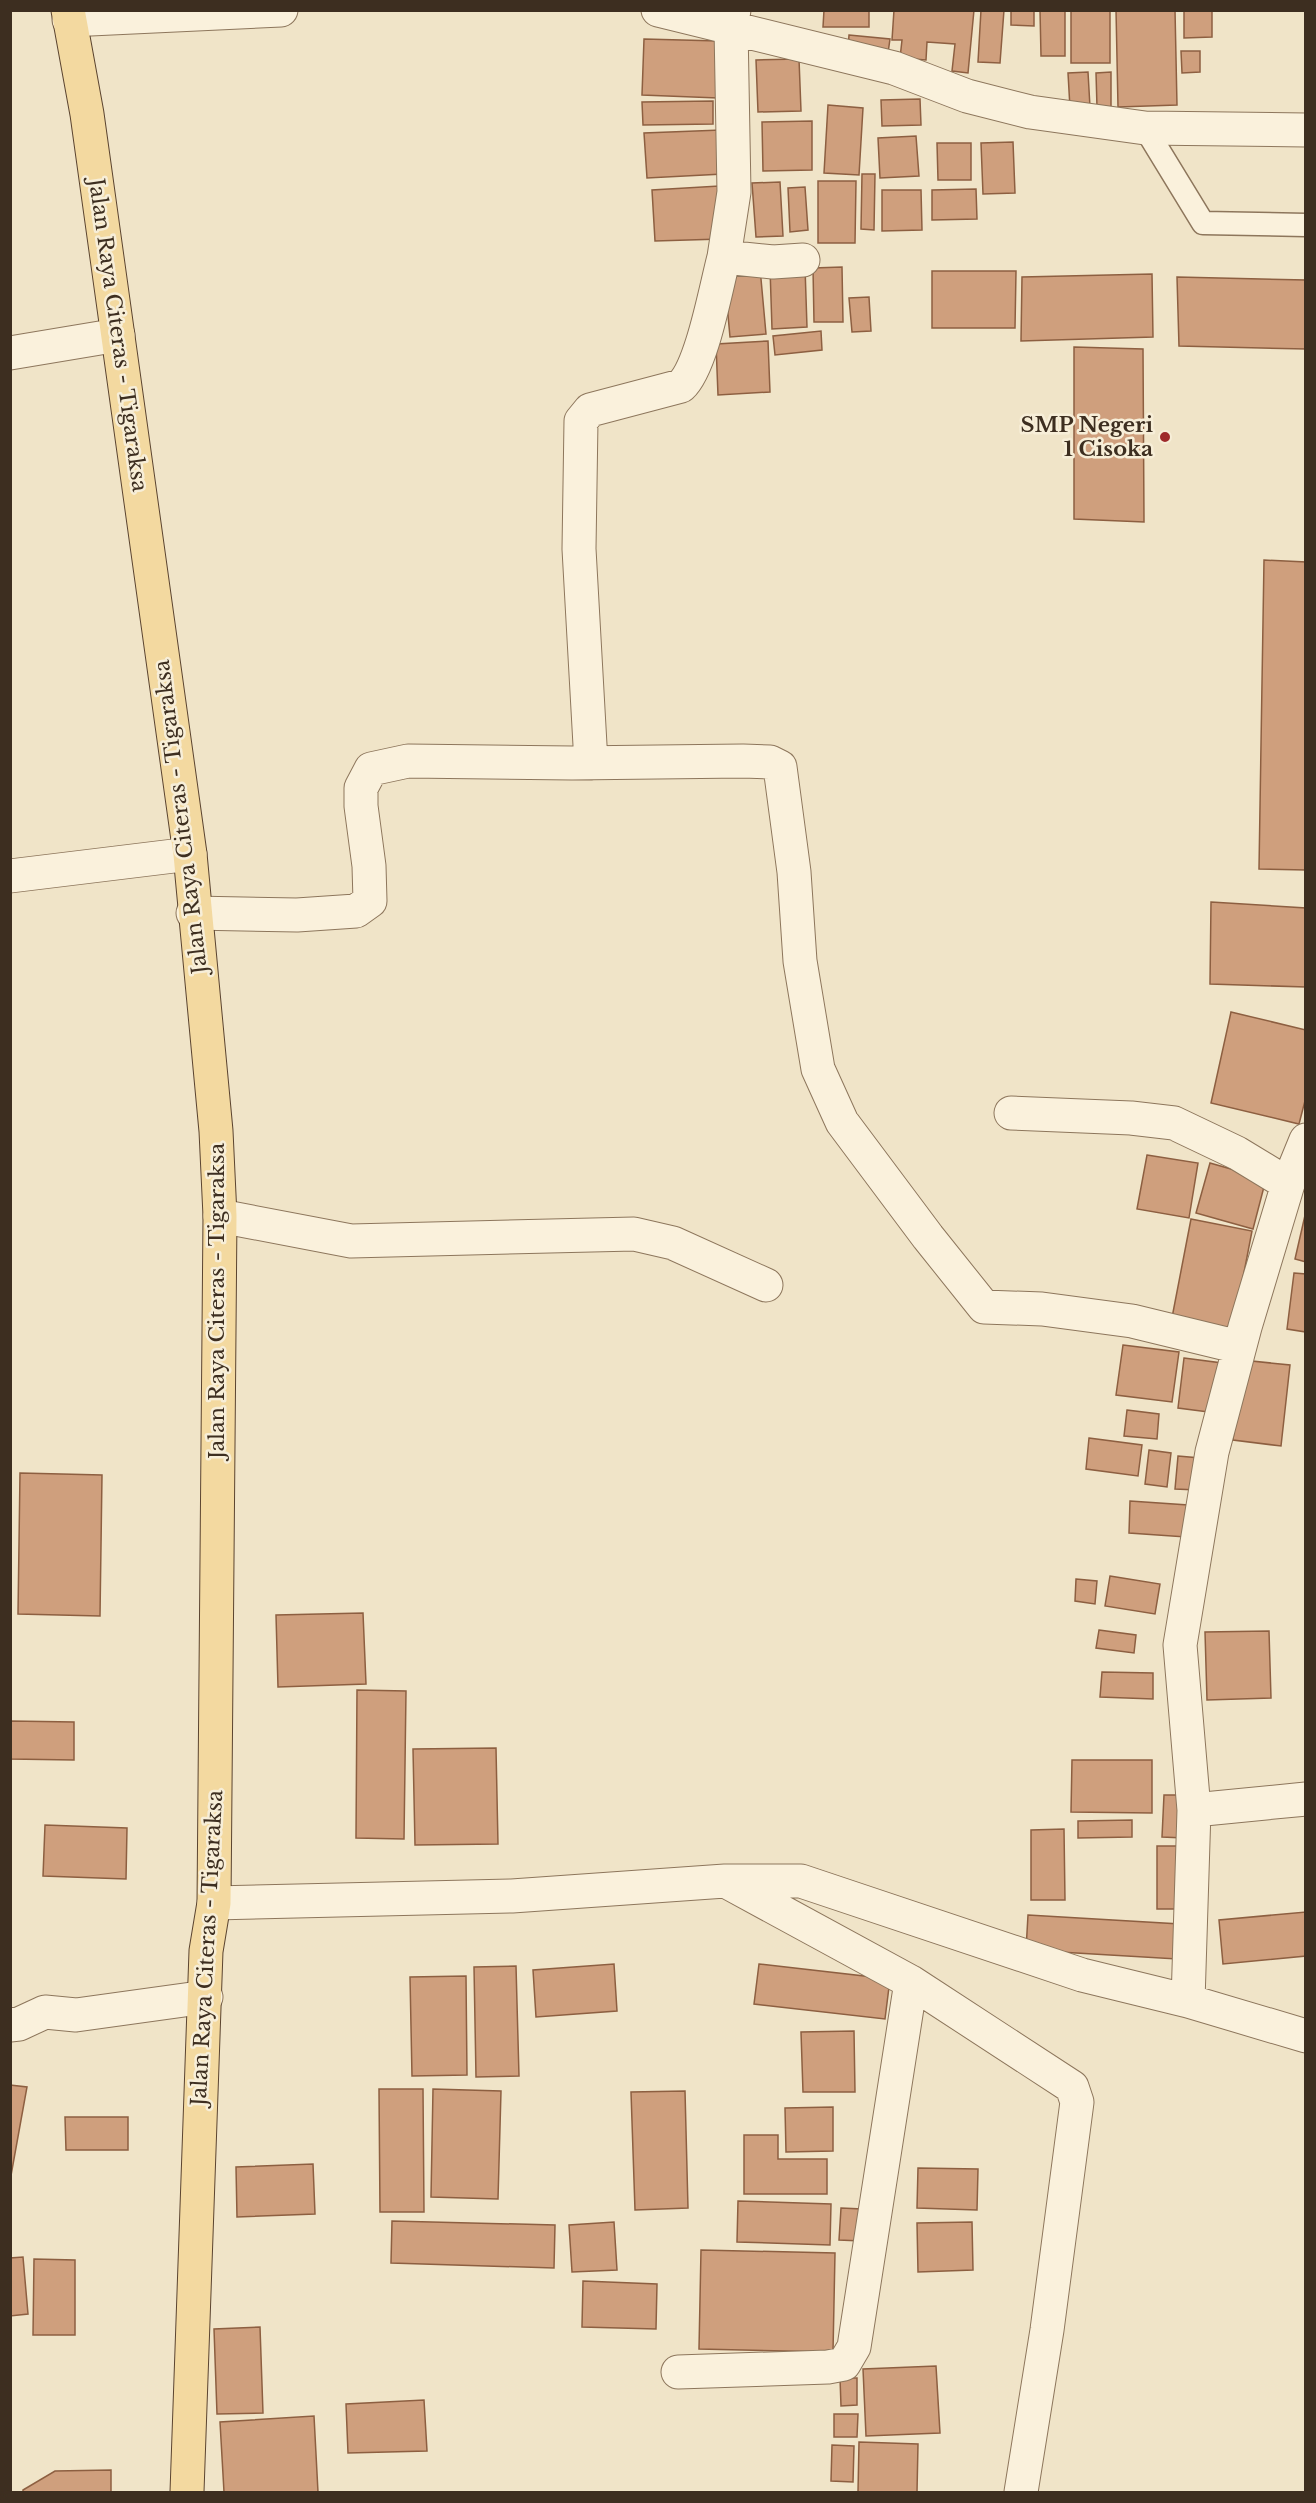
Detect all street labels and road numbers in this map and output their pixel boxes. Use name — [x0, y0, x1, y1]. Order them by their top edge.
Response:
street label: Jalan Raya Citeras - Tigaraksa — [83, 174, 153, 494]
street label: Jalan Raya Citeras - Tigaraksa — [149, 658, 214, 978]
street label: Jalan Raya Citeras - Tigaraksa — [204, 1143, 230, 1462]
street label: Jalan Raya Citeras - Tigaraksa — [186, 1789, 228, 2110]

